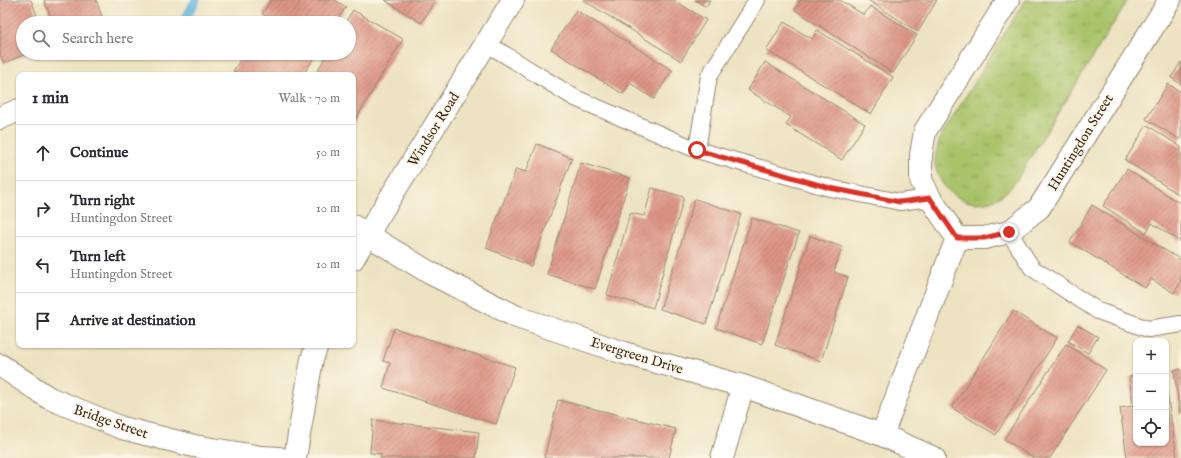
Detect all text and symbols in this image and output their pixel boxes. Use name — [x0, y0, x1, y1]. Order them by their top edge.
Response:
search box — [16, 16, 356, 60]
icon: search — [30, 27, 52, 49]
text: Search here — [62, 29, 133, 48]
text: 1 min — [32, 88, 69, 109]
street label: Windsor Road — [404, 89, 464, 170]
text: Walk · 70 m — [278, 90, 340, 107]
street label: Huntingdon Street — [1044, 91, 1118, 194]
route start — [688, 141, 706, 159]
icon: ahead — [32, 142, 54, 164]
text: Continue — [70, 143, 128, 162]
text: 50 m — [316, 144, 340, 161]
text: Turn right — [70, 191, 135, 210]
icon: right — [32, 198, 54, 220]
text: 10 m — [316, 200, 340, 217]
text: Huntingdon Street — [70, 210, 172, 227]
route end — [1000, 223, 1018, 241]
text: Turn left — [70, 247, 126, 266]
icon: left — [32, 254, 54, 276]
text: 10 m — [316, 256, 340, 273]
text: Huntingdon Street — [70, 266, 172, 283]
icon: arrive — [32, 310, 54, 332]
text: Arrive at destination — [70, 311, 196, 330]
street label: Evergreen Drive — [588, 333, 686, 379]
map controls — [1133, 338, 1169, 446]
button: + — [1133, 338, 1169, 374]
button: − — [1133, 374, 1169, 410]
street label: Bridge Street — [71, 401, 150, 443]
button: locate — [1133, 410, 1169, 446]

